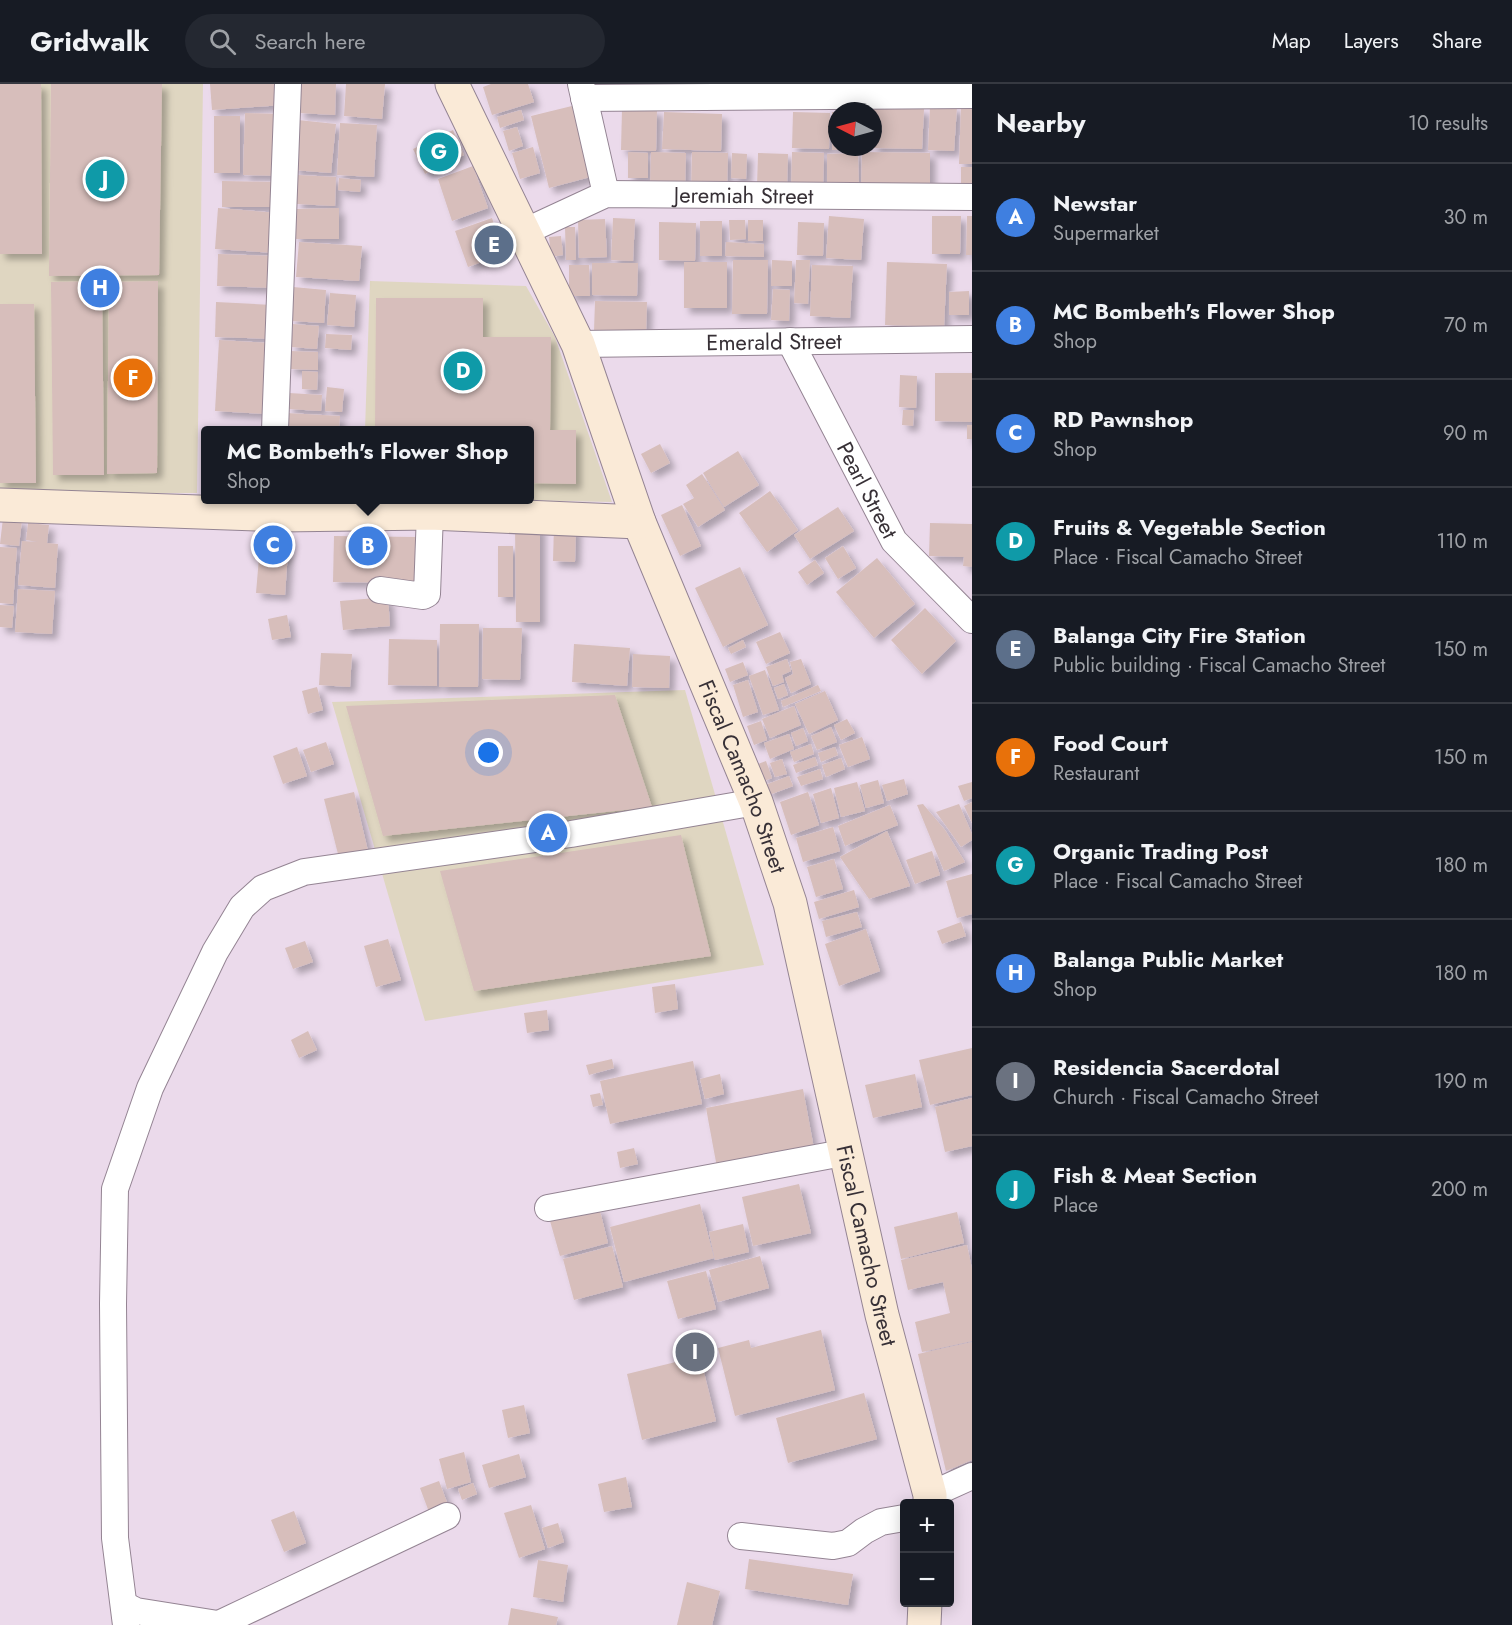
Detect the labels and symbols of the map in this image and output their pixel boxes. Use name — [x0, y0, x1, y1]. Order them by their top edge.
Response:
north arrow — [828, 102, 882, 156]
pin: G — [420, 130, 458, 174]
pin: J — [86, 156, 124, 202]
street label: Jeremiah Street — [671, 179, 814, 212]
pin: E — [474, 222, 514, 268]
pin: H — [80, 266, 120, 310]
street label: Emerald Street — [706, 325, 843, 358]
pin: D — [444, 348, 482, 394]
pin: F — [114, 356, 152, 400]
street label: Pearl Street — [829, 436, 906, 545]
pin: C — [254, 522, 292, 568]
pin: B — [348, 524, 388, 568]
street label: Fiscal Camacho Street — [691, 675, 795, 878]
your location — [474, 738, 503, 767]
pin: A — [528, 810, 568, 855]
street label: Fiscal Camacho Street — [829, 1142, 906, 1350]
pin: I — [676, 1330, 714, 1374]

